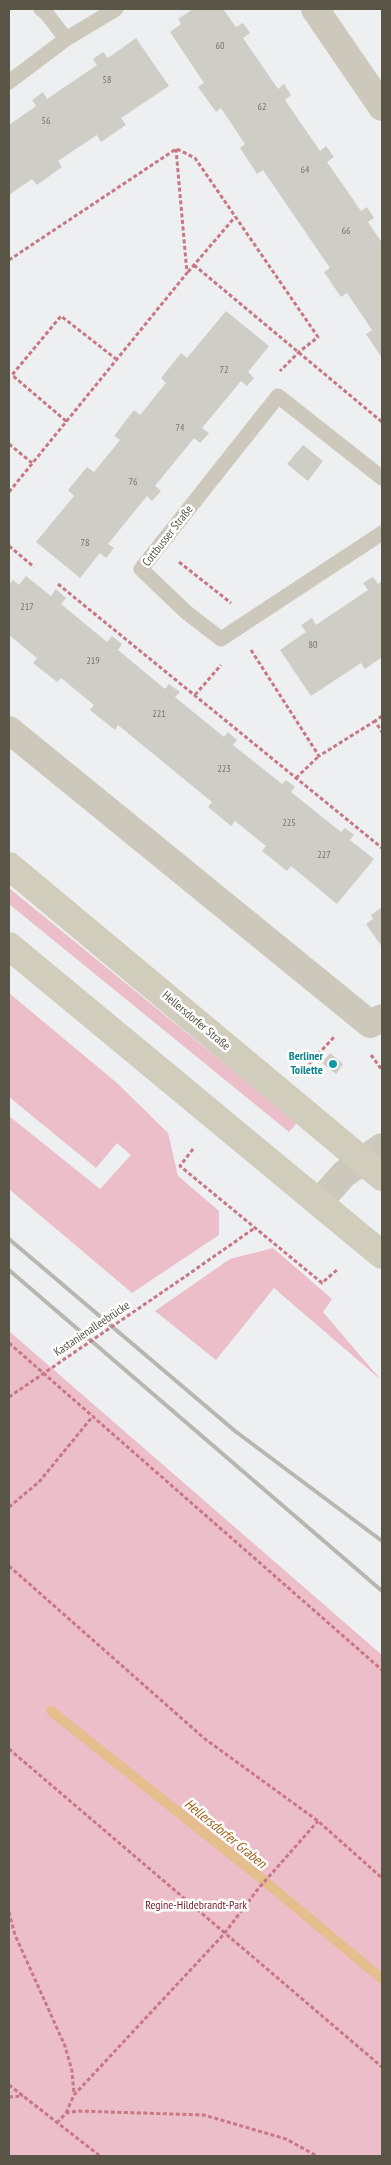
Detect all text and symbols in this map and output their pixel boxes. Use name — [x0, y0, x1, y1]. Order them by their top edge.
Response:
house number: 60 — [216, 40, 224, 52]
house number: 58 — [103, 74, 111, 86]
house number: 62 — [258, 101, 266, 113]
house number: 56 — [42, 115, 50, 127]
house number: 64 — [301, 164, 309, 176]
house number: 66 — [342, 225, 350, 237]
house number: 72 — [220, 364, 228, 376]
house number: 74 — [176, 422, 184, 434]
house number: 76 — [129, 476, 137, 488]
street label: Cottbusser Straße — [140, 503, 196, 569]
house number: 78 — [81, 537, 89, 549]
house number: 217 — [20, 601, 34, 613]
house number: 80 — [309, 639, 317, 651]
house number: 219 — [86, 655, 100, 667]
house number: 221 — [152, 708, 166, 720]
house number: 223 — [217, 763, 231, 775]
house number: 225 — [282, 817, 296, 829]
house number: 227 — [317, 849, 331, 861]
street label: Hellersdorfer Straße — [159, 988, 233, 1054]
place label: Berliner Toilette — [289, 1050, 323, 1078]
marker: Berliner Toilette — [327, 1058, 339, 1070]
street label: Kastanienalleebrücke — [51, 1298, 133, 1360]
water label: Hellersdorfer Graben — [181, 1796, 269, 1872]
park label: Regine-Hildebrandt-Park — [145, 1899, 247, 1913]

